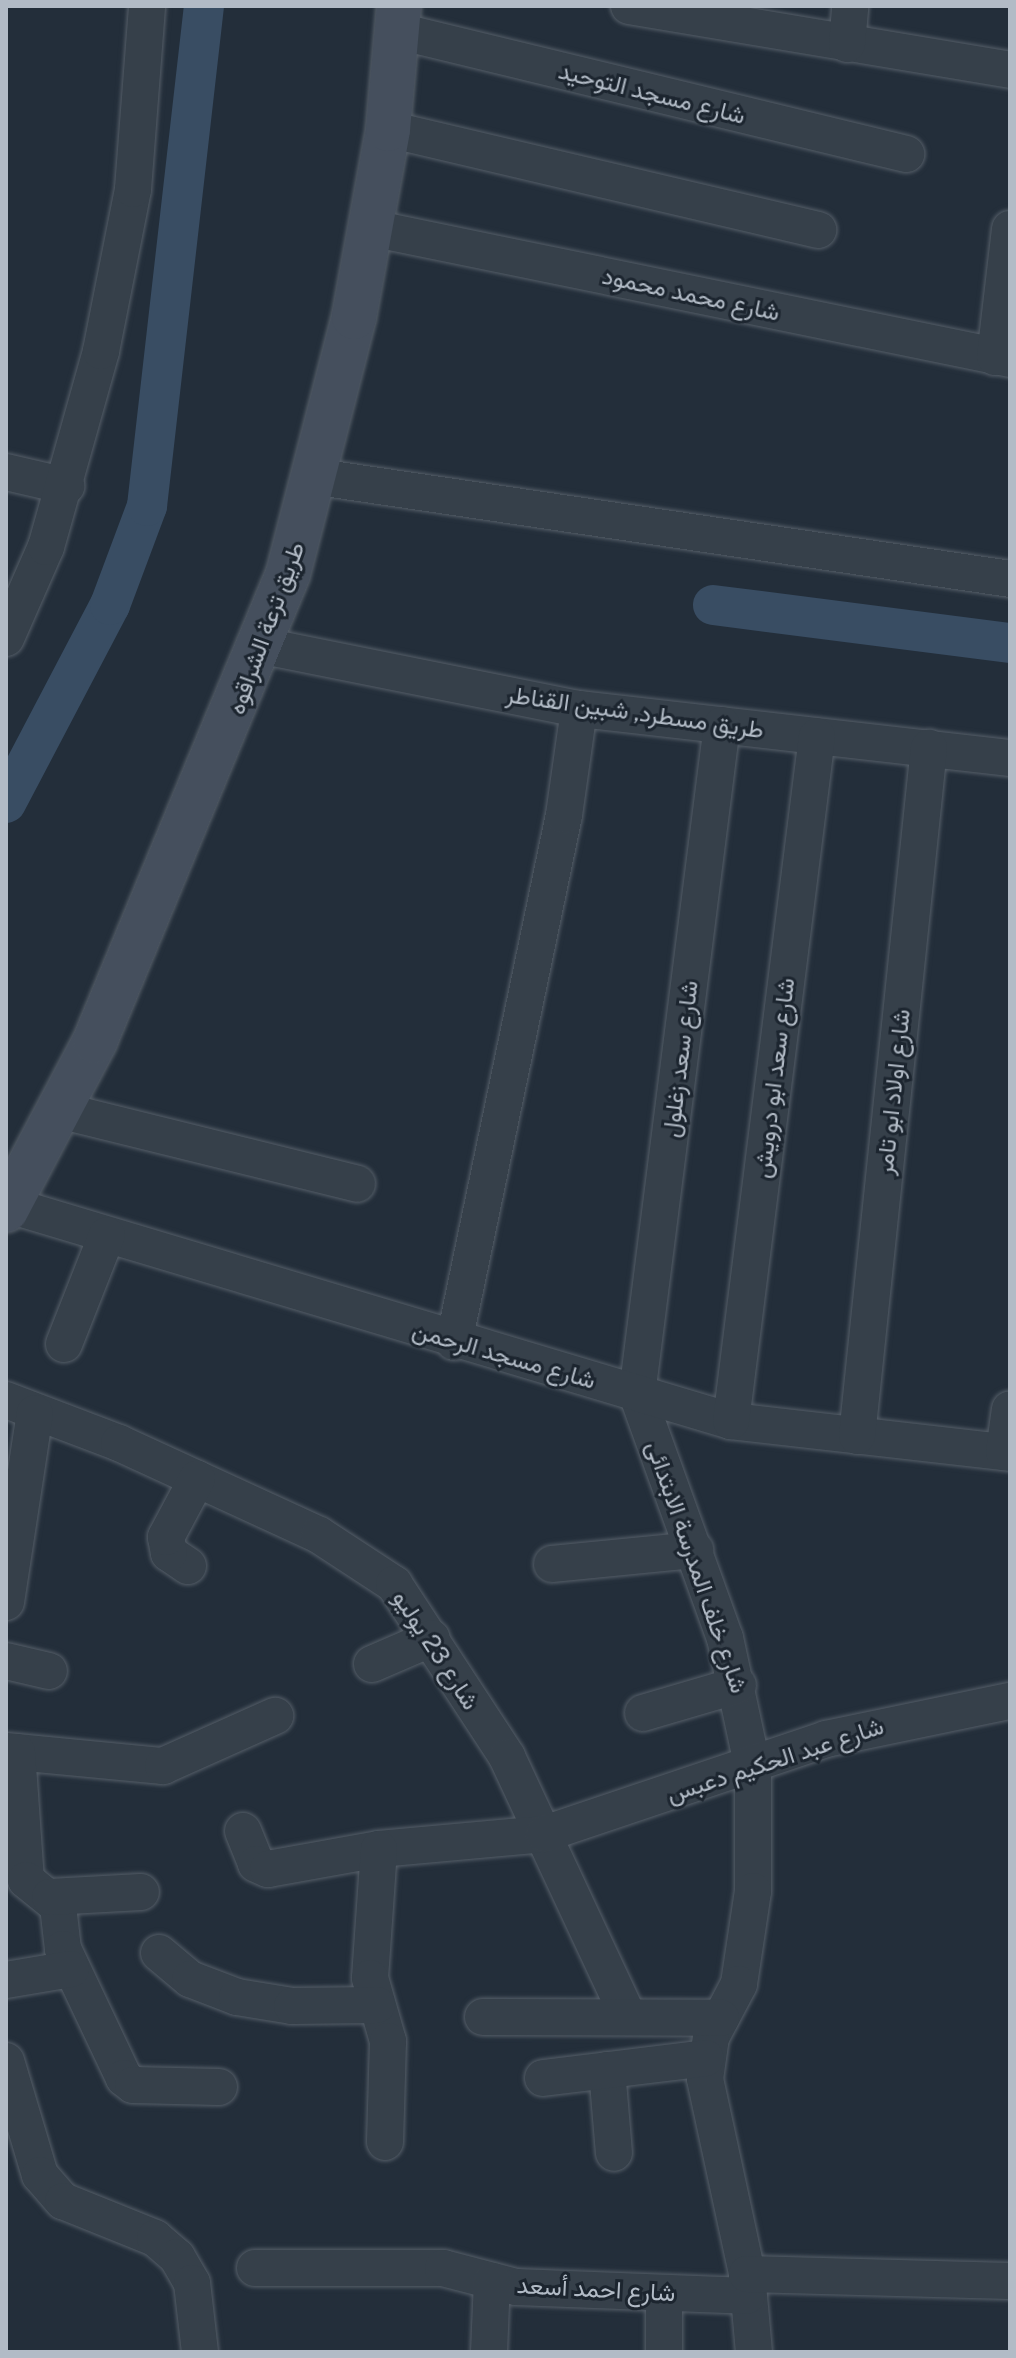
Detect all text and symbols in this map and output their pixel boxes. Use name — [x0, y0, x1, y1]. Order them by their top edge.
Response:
street label: شارع مسجد التوحيد — [556, 56, 748, 130]
street label: شارع محمد محمود — [600, 261, 782, 327]
street label: طريق ترعة الشراقوه — [222, 538, 310, 718]
street label: طريق مسطرد, شبين القناطر — [504, 680, 766, 744]
street label: شارع سعد ابو درويش — [747, 976, 801, 1180]
street label: شارع سعد زغلول — [656, 979, 704, 1139]
street label: شارع اولاد ابو تامر — [870, 1008, 916, 1176]
street label: شارع مسجد الرحمن — [409, 1315, 599, 1395]
street label: شارع خلف المدرسة الابتدائى — [640, 1437, 754, 1697]
street label: شارع 23 يوليو — [387, 1585, 485, 1715]
street label: شارع عبد الحكيم دعبس — [663, 1711, 887, 1809]
street label: شارع احمد أسعد — [516, 2270, 676, 2308]

